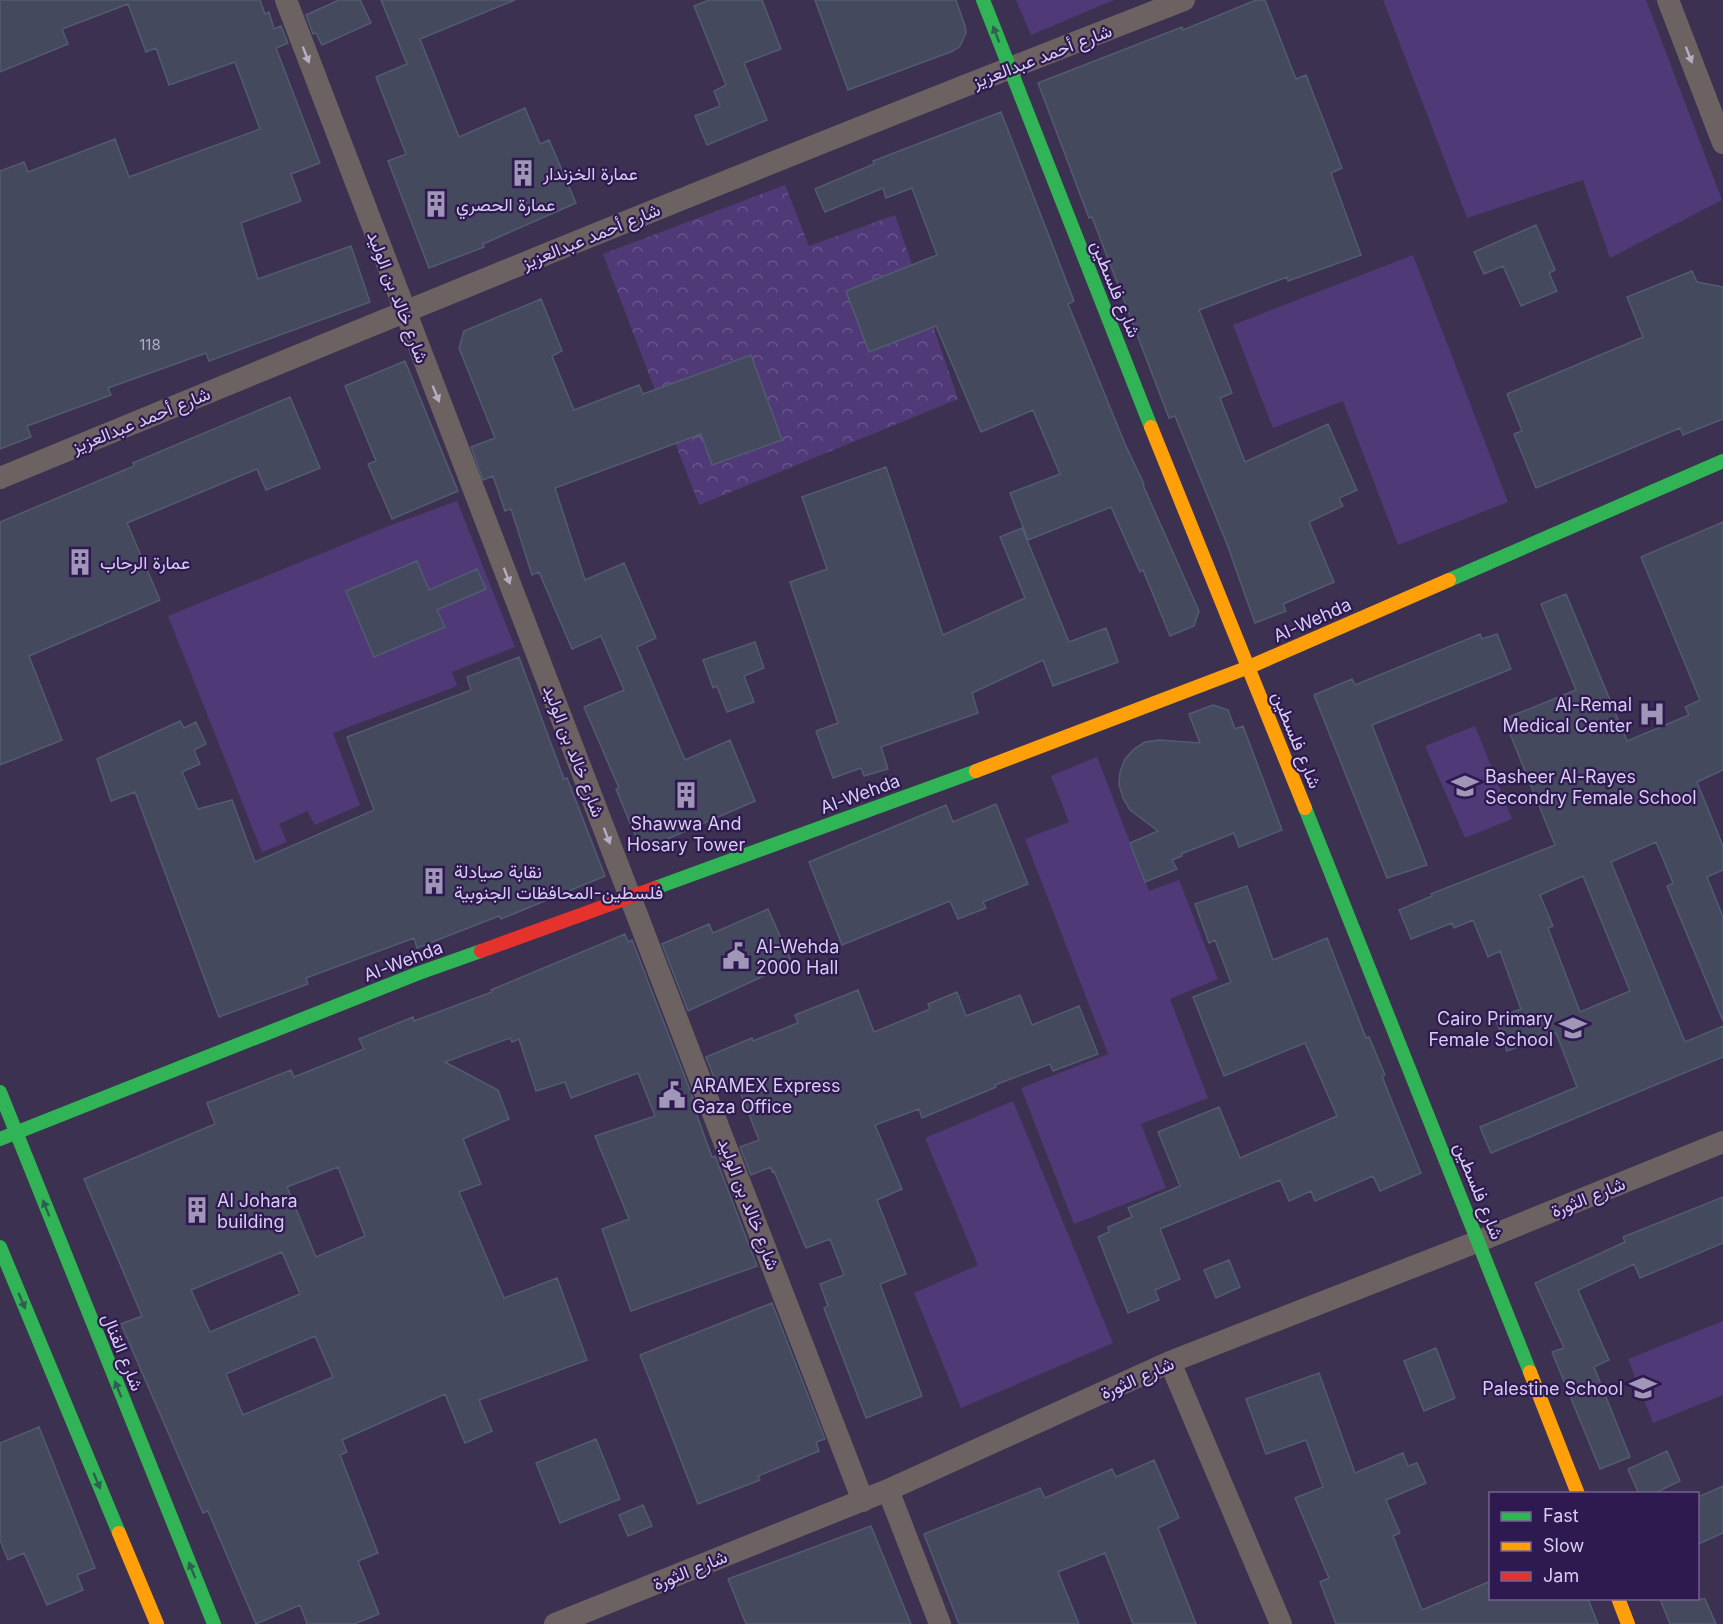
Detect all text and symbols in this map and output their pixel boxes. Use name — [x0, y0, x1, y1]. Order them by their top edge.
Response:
street label: شارع أحمد عبدالعزيز — [968, 20, 1115, 94]
one-way arrow — [991, 25, 1001, 43]
one-way arrow — [302, 46, 312, 64]
one-way arrow — [1684, 46, 1694, 64]
building icon: عمارة الخزندار — [508, 158, 538, 188]
place label: عمارة الخزندار — [542, 163, 638, 185]
building icon: عمارة الحصري — [421, 189, 451, 219]
place label: عمارة الحصري — [456, 194, 555, 220]
street label: شارع أحمد عبدالعزيز — [518, 199, 664, 276]
street label: شارع خالد بن الوليد — [361, 228, 433, 367]
street label: شارع فلسطين — [1085, 237, 1145, 341]
house number: 118 — [139, 335, 161, 354]
street label: شارع أحمد عبدالعزيز — [68, 383, 214, 460]
one-way arrow — [432, 385, 441, 403]
building icon: عمارة الرحاب — [65, 547, 95, 577]
place label: عمارة الرحاب — [100, 552, 190, 574]
one-way arrow — [502, 567, 512, 585]
street label: Al-Wehda — [1270, 593, 1354, 647]
street label: شارع خالد بن الوليد — [537, 682, 609, 821]
street label: شارع فلسطين — [1266, 688, 1326, 792]
place label: Al-Remal Medical Center — [1503, 694, 1632, 736]
hospital icon: Al-Remal Medical Center — [1637, 699, 1667, 729]
place label: Basheer Al-Rayes Secondry Female School — [1485, 766, 1697, 808]
street label: Al-Wehda — [817, 770, 903, 818]
school or university icon: Basheer Al-Rayes Secondry Female School — [1450, 771, 1480, 801]
building icon: Shawwa And Hosary Tower — [671, 780, 701, 810]
place label: Shawwa And Hosary Tower — [627, 813, 745, 855]
one-way arrow — [603, 827, 612, 845]
place label: نقابة صيادلة فلسطين-المحافظات الجنوبية — [454, 861, 663, 904]
building icon: نقابة صيادلة فلسطين-المحافظات الجنوبية — [419, 866, 449, 896]
street label: Al-Wehda — [360, 936, 446, 986]
place label: Al-Wehda 2000 Hall — [756, 936, 839, 978]
public building icon: Al-Wehda 2000 Hall — [721, 941, 751, 971]
place label: Cairo Primary Female School — [1428, 1008, 1553, 1050]
school or university icon: Cairo Primary Female School — [1558, 1013, 1588, 1043]
place label: ARAMEX Express Gaza Office — [692, 1075, 840, 1117]
public building icon: ARAMEX Express Gaza Office — [657, 1080, 687, 1110]
street label: شارع خالد بن الوليد — [712, 1135, 784, 1274]
street label: شارع فلسطين — [1448, 1139, 1508, 1243]
street label: شارع الثورة — [1548, 1173, 1629, 1223]
place label: Al Johara building — [217, 1190, 298, 1232]
building icon: Al Johara building — [182, 1195, 212, 1225]
one-way arrow — [41, 1199, 50, 1217]
one-way arrow — [18, 1292, 28, 1310]
street label: شارع القنال — [96, 1310, 148, 1395]
street label: شارع الثورة — [1097, 1352, 1178, 1405]
school or university icon: Palestine School — [1628, 1373, 1658, 1403]
place label: Palestine School — [1482, 1378, 1623, 1399]
one-way arrow — [113, 1380, 123, 1398]
one-way arrow — [93, 1472, 103, 1490]
legend — [1489, 1492, 1699, 1600]
text: Fast — [1543, 1505, 1579, 1526]
text: Slow — [1543, 1535, 1584, 1556]
street label: شارع الثورة — [650, 1546, 731, 1596]
one-way arrow — [187, 1561, 196, 1579]
text: Jam — [1543, 1565, 1579, 1586]

